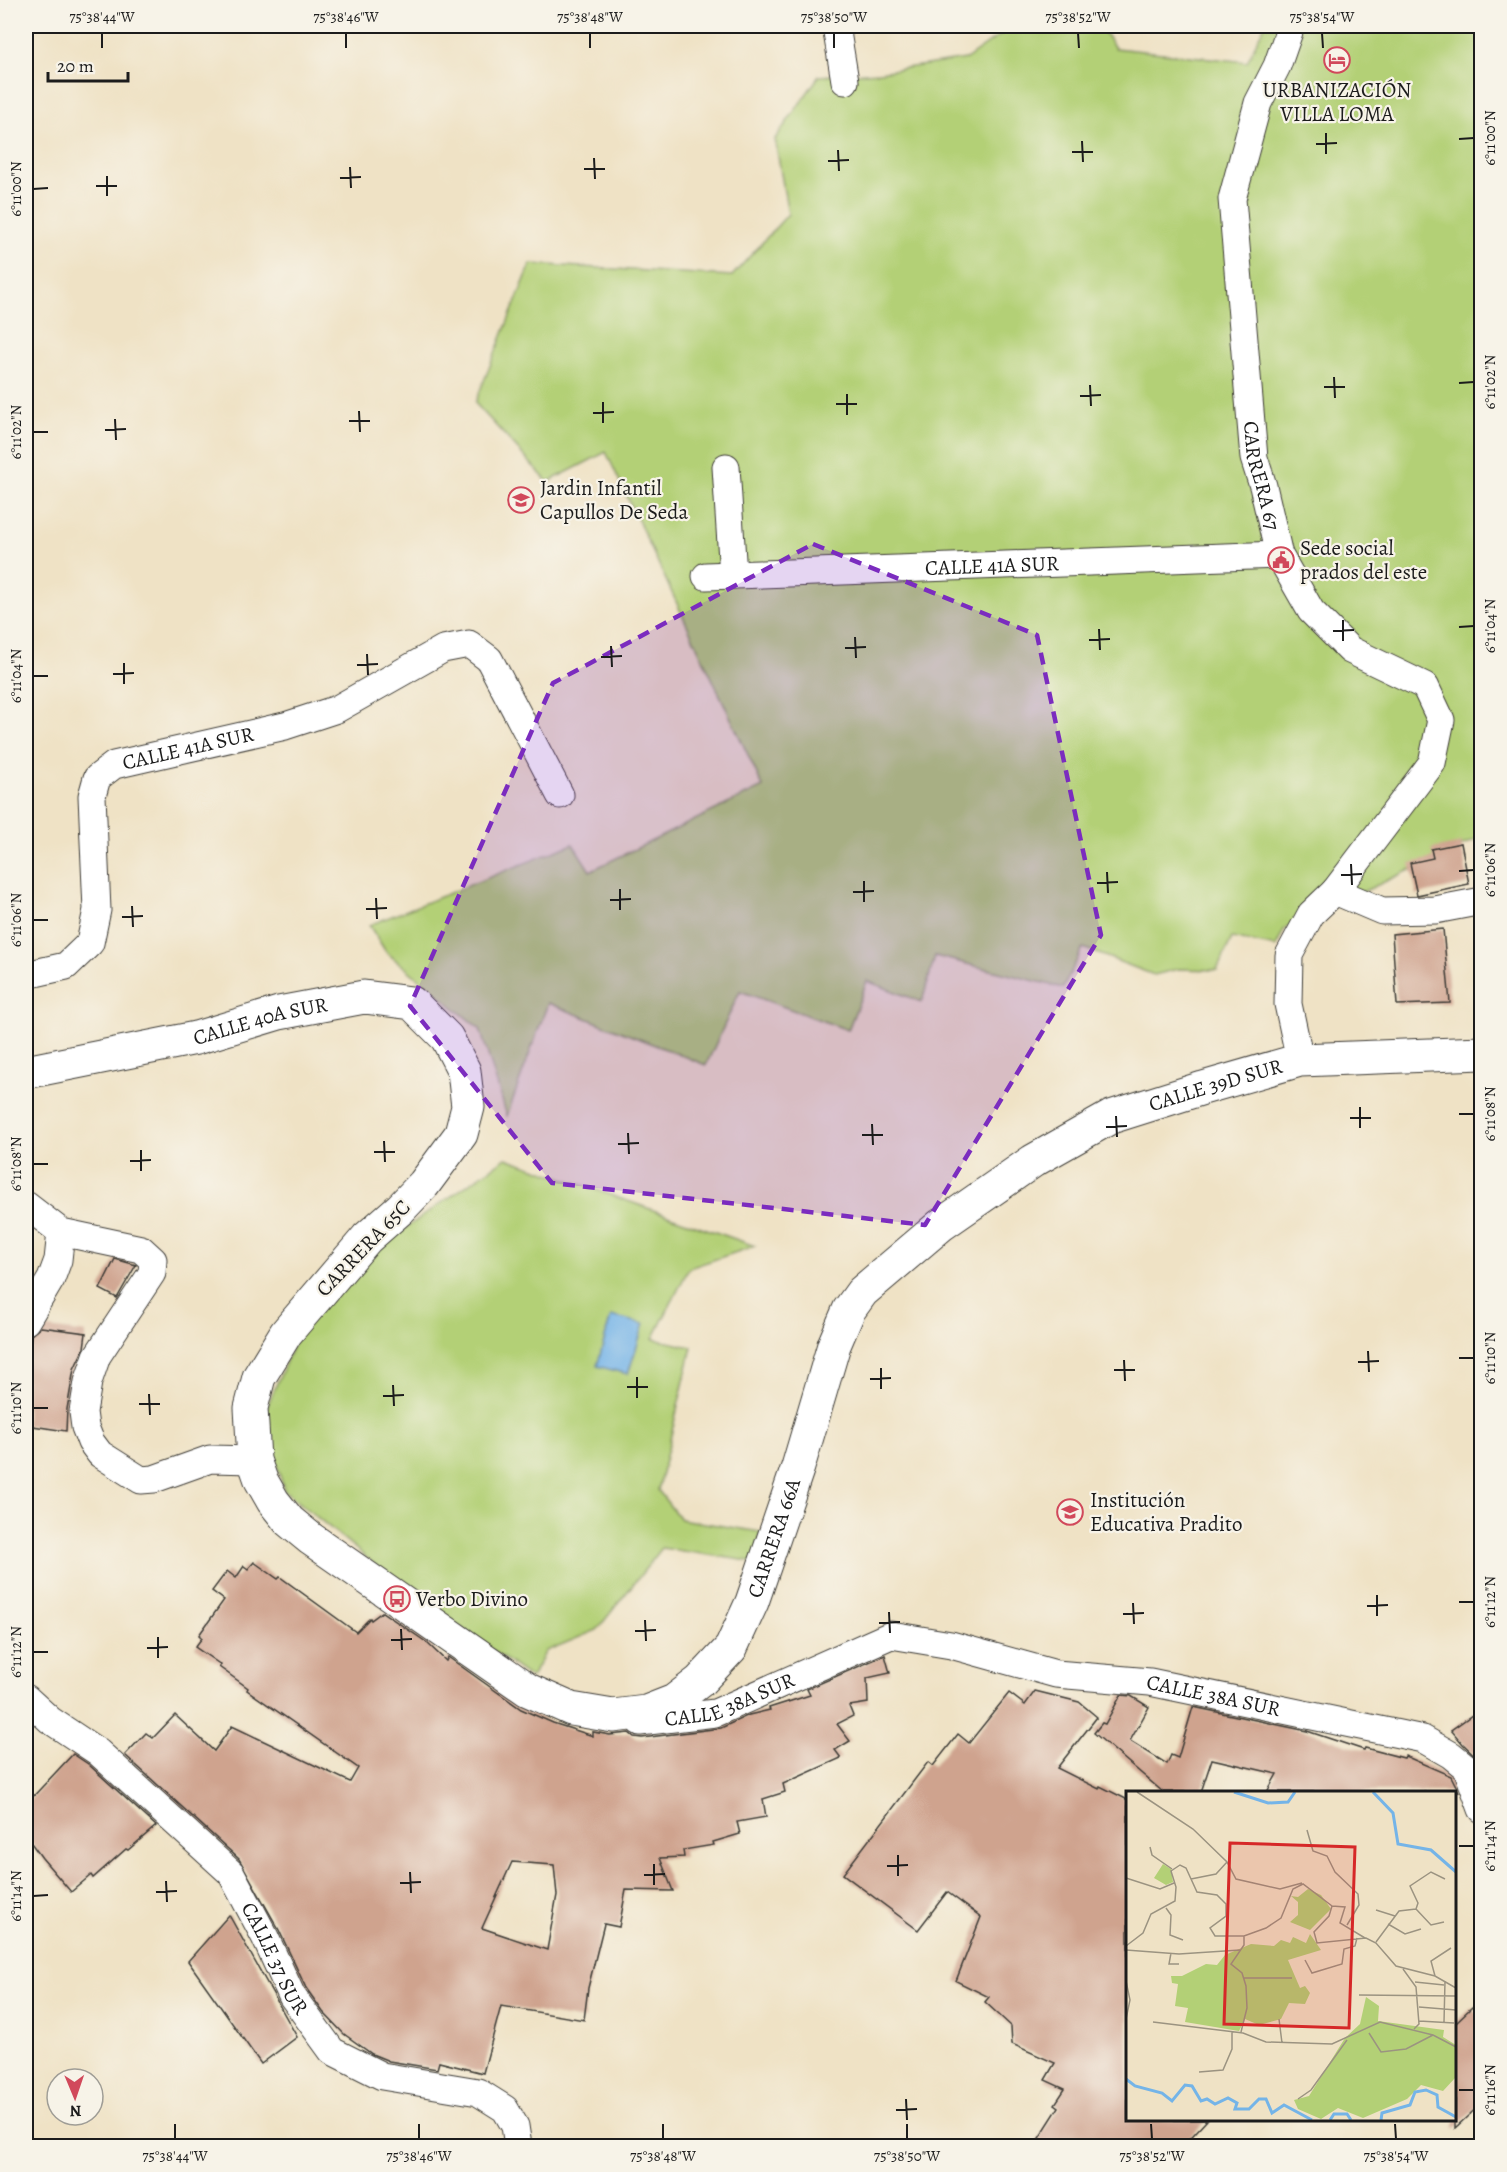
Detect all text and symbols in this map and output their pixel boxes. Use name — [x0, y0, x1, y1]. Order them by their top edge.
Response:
text: 75°38'44"W — [69, 7, 135, 27]
text: 75°38'46"W — [313, 7, 379, 27]
text: 75°38'48"W — [557, 7, 623, 27]
text: 75°38'50"W — [801, 7, 867, 27]
text: 75°38'52"W — [1045, 7, 1111, 27]
text: 75°38'54"W — [1289, 7, 1355, 27]
scale bar — [48, 45, 128, 83]
hotel icon: URBANIZACIÓN VILLA LOMA — [1322, 45, 1352, 75]
text: 20 m — [57, 54, 94, 78]
place label: URBANIZACIÓN VILLA LOMA — [1263, 76, 1411, 128]
text: 6°11'00"N — [1480, 110, 1500, 166]
text: 6°11'00"N — [6, 161, 26, 217]
text: 6°11'02"N — [1480, 354, 1500, 409]
text: 6°11'02"N — [6, 404, 26, 459]
street label: CARRERA 67 — [1237, 420, 1287, 533]
place label: Jardin Infantil Capullos De Seda — [540, 474, 688, 526]
school or university icon: Jardin Infantil Capullos De Seda — [506, 485, 536, 515]
place label: Sede social prados del este — [1300, 534, 1427, 586]
public building icon: Sede social prados del este — [1266, 545, 1296, 575]
street label: CALLE 41A SUR — [924, 549, 1059, 582]
text: 6°11'04"N — [1480, 599, 1500, 653]
text: 6°11'04"N — [6, 649, 26, 703]
street label: CALLE 41A SUR — [120, 720, 256, 777]
text: 6°11'06"N — [1480, 843, 1500, 897]
text: 6°11'06"N — [6, 893, 26, 947]
street label: CALLE 40A SUR — [190, 990, 330, 1052]
street label: CALLE 39D SUR — [1145, 1052, 1286, 1118]
text: 6°11'08"N — [1480, 1086, 1500, 1141]
text: 6°11'08"N — [6, 1136, 26, 1191]
street label: CARRERA 65C — [310, 1193, 416, 1303]
text: 6°11'10"N — [1480, 1331, 1500, 1384]
text: 6°11'10"N — [6, 1381, 26, 1434]
street label: CARRERA 66A — [740, 1474, 807, 1601]
place label: Institución Educativa Pradito — [1090, 1486, 1242, 1538]
school or university icon: Institución Educativa Pradito — [1055, 1497, 1085, 1527]
text: 6°11'12"N — [1480, 1576, 1500, 1628]
bus stop icon: Verbo Divino — [382, 1584, 412, 1614]
place label: Verbo Divino — [415, 1585, 528, 1613]
text: 6°11'12"N — [6, 1626, 26, 1678]
street label: CALLE 38A SUR — [663, 1665, 799, 1733]
street label: CALLE 38A SUR — [1144, 1668, 1283, 1723]
inset map — [1126, 1791, 1456, 2121]
text: 6°11'14"N — [1480, 1820, 1500, 1872]
text: 6°11'14"N — [6, 1870, 26, 1922]
street label: CALLE 37 SUR — [235, 1897, 315, 2020]
text: 6°11'16"N — [1480, 2064, 1500, 2116]
north arrow — [45, 2067, 105, 2127]
text: N — [69, 2100, 82, 2122]
text: 75°38'44"W — [142, 2146, 208, 2166]
text: 75°38'46"W — [386, 2146, 452, 2166]
text: 75°38'48"W — [630, 2146, 696, 2166]
text: 75°38'50"W — [874, 2146, 940, 2166]
text: 75°38'52"W — [1119, 2146, 1185, 2166]
text: 75°38'54"W — [1363, 2146, 1429, 2166]

